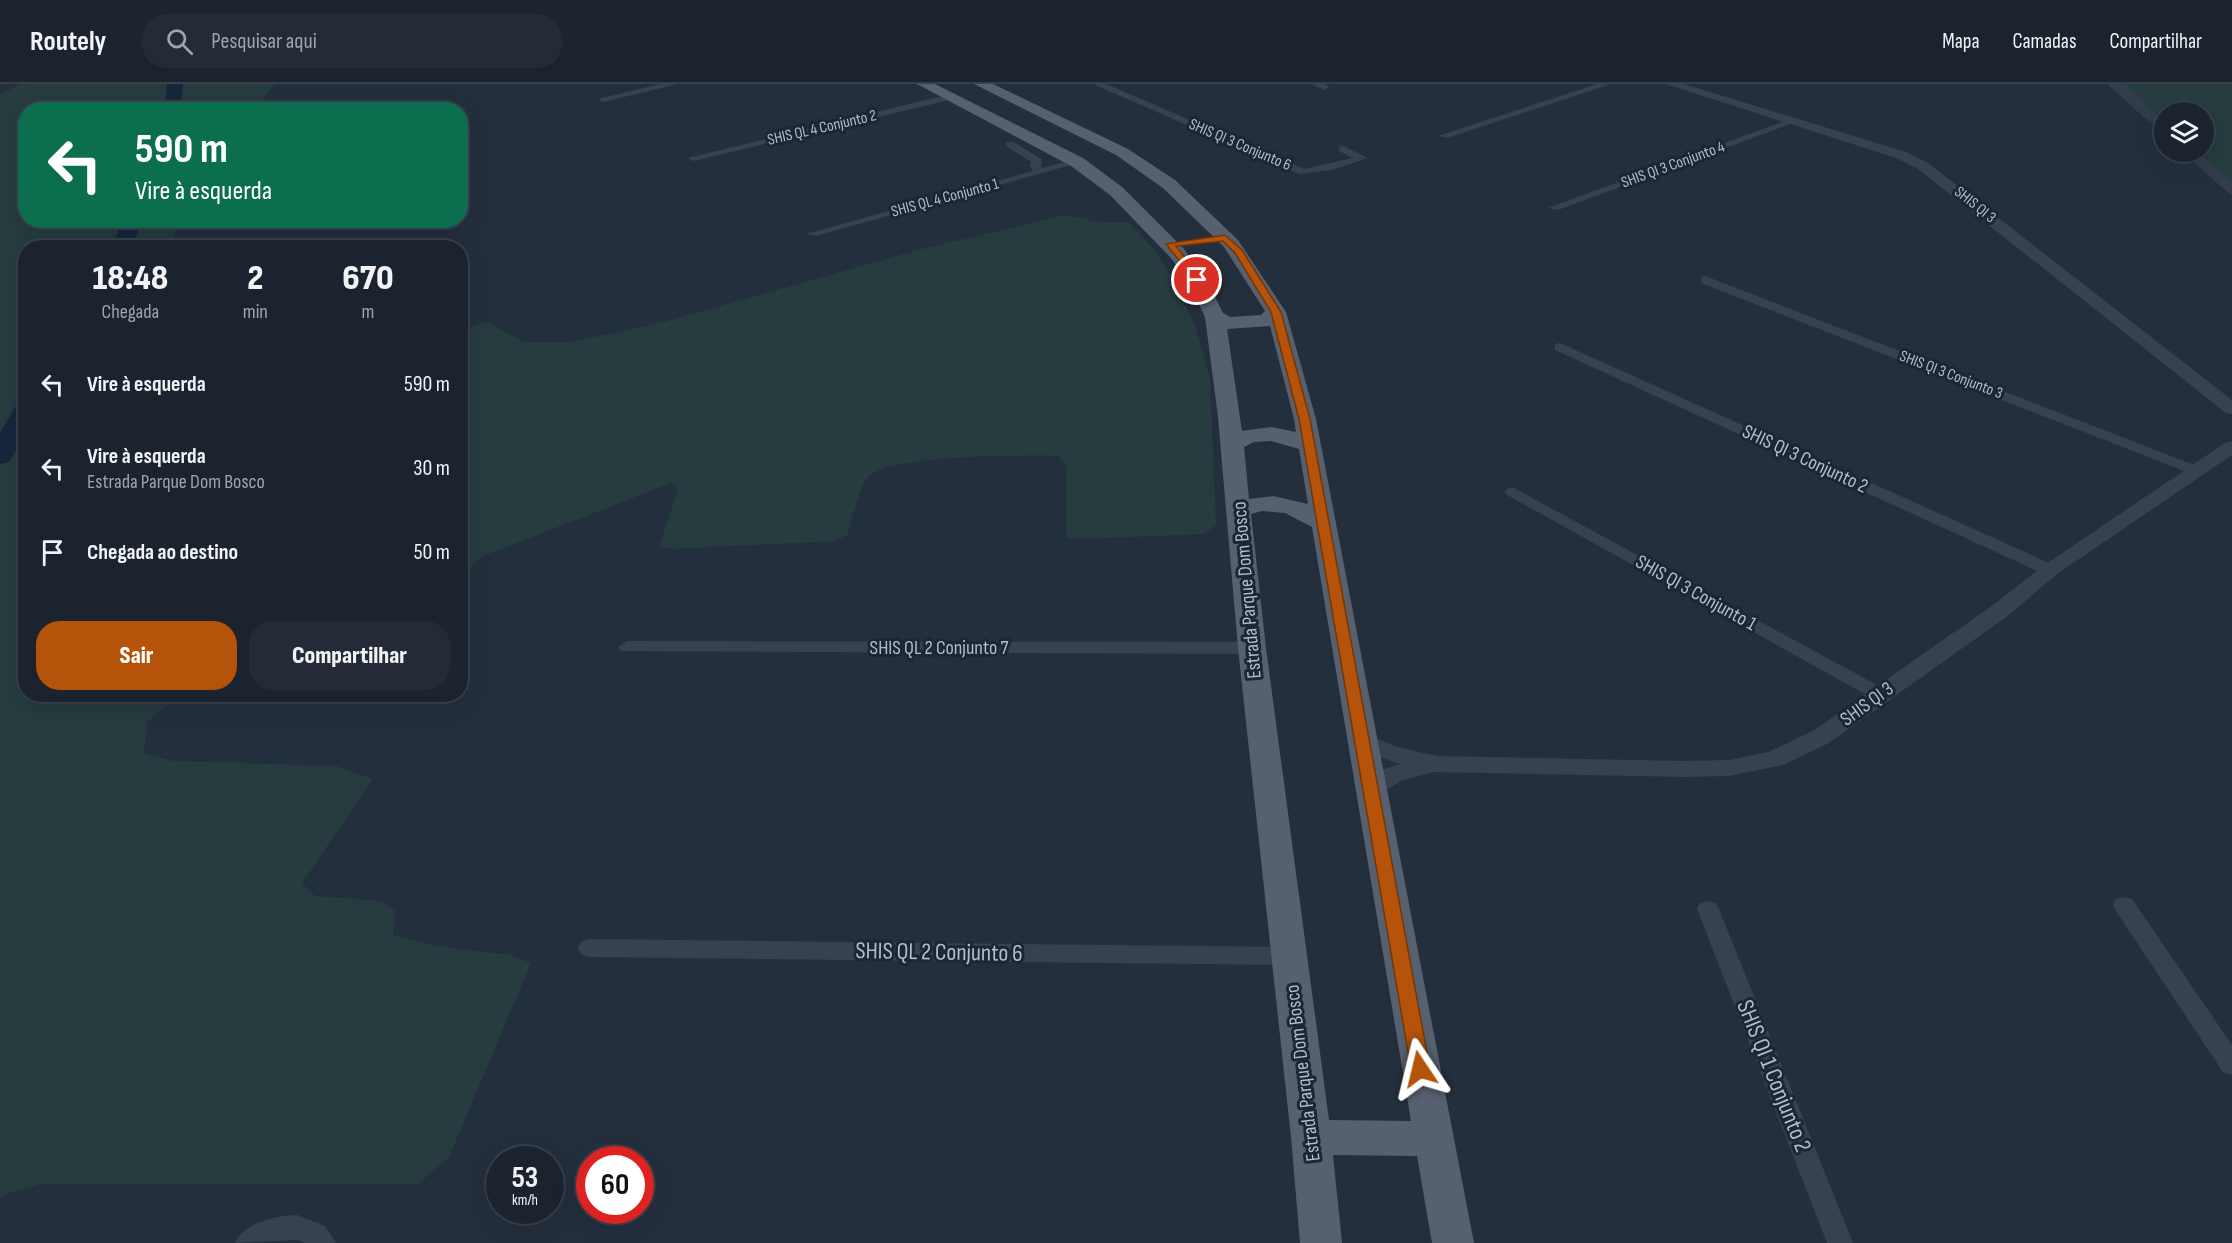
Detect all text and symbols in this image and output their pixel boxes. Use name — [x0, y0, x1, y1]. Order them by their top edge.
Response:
search box — [142, 14, 562, 68]
text: Routely — [30, 25, 106, 58]
icon: search — [163, 25, 196, 58]
text: Pesquisar aqui — [211, 28, 317, 55]
text: Mapa — [1942, 29, 1980, 54]
text: Camadas — [2013, 29, 2076, 54]
text: Compartilhar — [2109, 29, 2202, 54]
map controls — [2154, 102, 2214, 162]
button: layers — [2154, 102, 2214, 162]
street label: SHIS QL 4 Conjunto 2 — [766, 106, 878, 150]
street label: SHIS QI 3 Conjunto 6 — [1186, 115, 1294, 175]
text: 590 m — [135, 124, 228, 175]
icon: left — [36, 126, 114, 204]
street label: SHIS QI 3 Conjunto 4 — [1619, 137, 1728, 193]
street label: SHIS QL 4 Conjunto 1 — [889, 174, 1001, 221]
text: Vire à esquerda — [135, 175, 272, 207]
street label: SHIS QI 3 — [1950, 183, 2000, 227]
pin — [1171, 254, 1222, 305]
text: 18:48 — [92, 257, 168, 300]
text: 2 — [247, 257, 263, 300]
text: 670 — [342, 257, 394, 300]
icon: arrive — [1180, 263, 1213, 296]
text: Chegada — [102, 300, 159, 324]
text: min — [243, 300, 268, 324]
text: m — [362, 300, 374, 324]
street label: SHIS QI 3 Conjunto 3 — [1897, 347, 2005, 403]
icon: left — [36, 368, 69, 401]
text: Vire à esquerda — [87, 371, 206, 398]
text: 590 m — [404, 371, 450, 398]
street label: SHIS QI 3 Conjunto 2 — [1738, 419, 1872, 499]
text: Vire à esquerda — [87, 443, 206, 470]
icon: left — [36, 452, 69, 485]
text: 30 m — [413, 455, 450, 482]
text: Estrada Parque Dom Bosco — [87, 470, 265, 494]
street label: Estrada Parque Dom Bosco — [1227, 500, 1267, 680]
icon: arrive — [36, 536, 69, 569]
text: Chegada ao destino — [87, 539, 238, 566]
text: 50 m — [414, 539, 450, 566]
street label: SHIS QI 3 Conjunto 1 — [1631, 550, 1761, 636]
button: Sair — [36, 621, 237, 690]
button: Compartilhar — [249, 621, 450, 690]
street label: SHIS QL 2 Conjunto 7 — [870, 636, 1008, 660]
street label: SHIS QI 3 — [1836, 677, 1898, 731]
street label: SHIS QL 2 Conjunto 6 — [855, 936, 1023, 968]
street label: Estrada Parque Dom Bosco — [1280, 983, 1326, 1163]
street label: SHIS QI 1 Conjunto 2 — [1730, 996, 1818, 1156]
position arrow — [1388, 1037, 1452, 1101]
speed limit sign: 60 — [576, 1146, 654, 1224]
text: 53 — [512, 1160, 538, 1196]
text: km/h — [512, 1191, 538, 1210]

